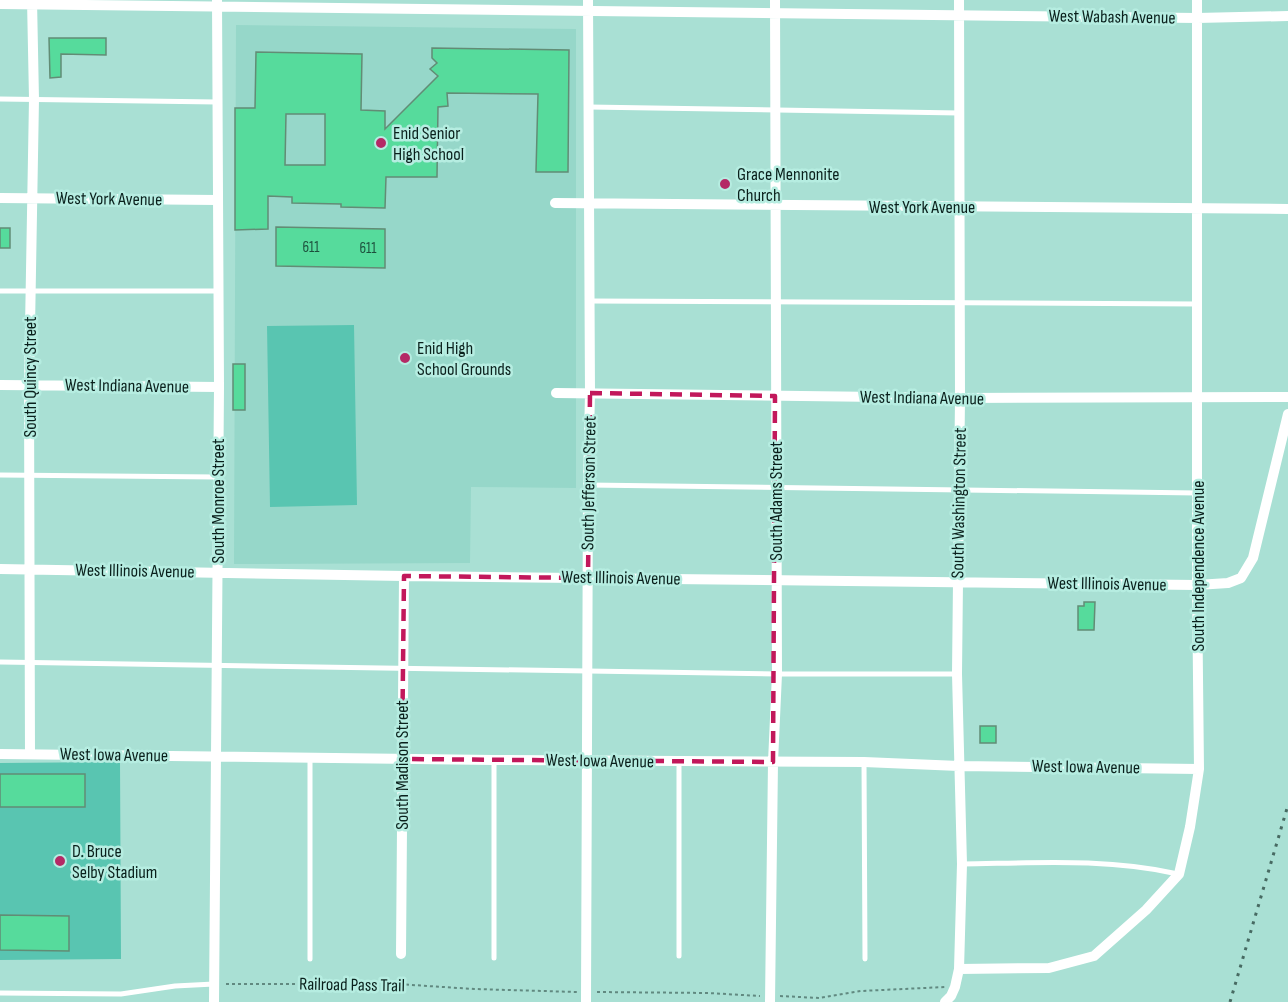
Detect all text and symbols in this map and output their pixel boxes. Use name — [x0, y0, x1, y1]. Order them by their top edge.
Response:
street label: West Wabash Avenue — [1048, 5, 1176, 29]
place label: Enid Senior High School — [393, 123, 464, 165]
marker: Enid Senior High School — [374, 136, 388, 150]
place label: Grace Mennonite Church — [737, 164, 840, 206]
marker: Grace Mennonite Church — [718, 177, 732, 191]
street label: West York Avenue — [56, 188, 162, 210]
street label: West York Avenue — [869, 197, 975, 218]
house number: 611 — [302, 238, 320, 257]
house number: 611 — [359, 239, 377, 258]
street label: South Quincy Street — [20, 316, 41, 438]
place label: Enid High School Grounds — [417, 338, 511, 380]
marker: Enid High School Grounds — [398, 351, 412, 365]
street label: West Indiana Avenue — [65, 374, 189, 398]
street label: West Indiana Avenue — [860, 386, 984, 410]
street label: South Jefferson Street — [577, 415, 601, 550]
street label: South Washington Street — [947, 427, 971, 578]
street label: South Monroe Street — [208, 438, 229, 564]
street label: South Adams Street — [766, 441, 787, 561]
street label: South Independence Avenue — [1188, 481, 1209, 651]
street label: West Illinois Avenue — [75, 559, 195, 583]
street label: West Illinois Avenue — [561, 566, 681, 590]
street label: West Illinois Avenue — [1047, 572, 1167, 596]
street label: South Madison Street — [392, 700, 413, 830]
street label: West Iowa Avenue — [60, 744, 168, 766]
street label: West Iowa Avenue — [546, 750, 654, 772]
street label: West Iowa Avenue — [1032, 756, 1140, 778]
place label: D. Bruce Selby Stadium — [72, 841, 157, 883]
marker: D. Bruce Selby Stadium — [53, 854, 67, 868]
street label: Railroad Pass Trail — [299, 974, 405, 996]

